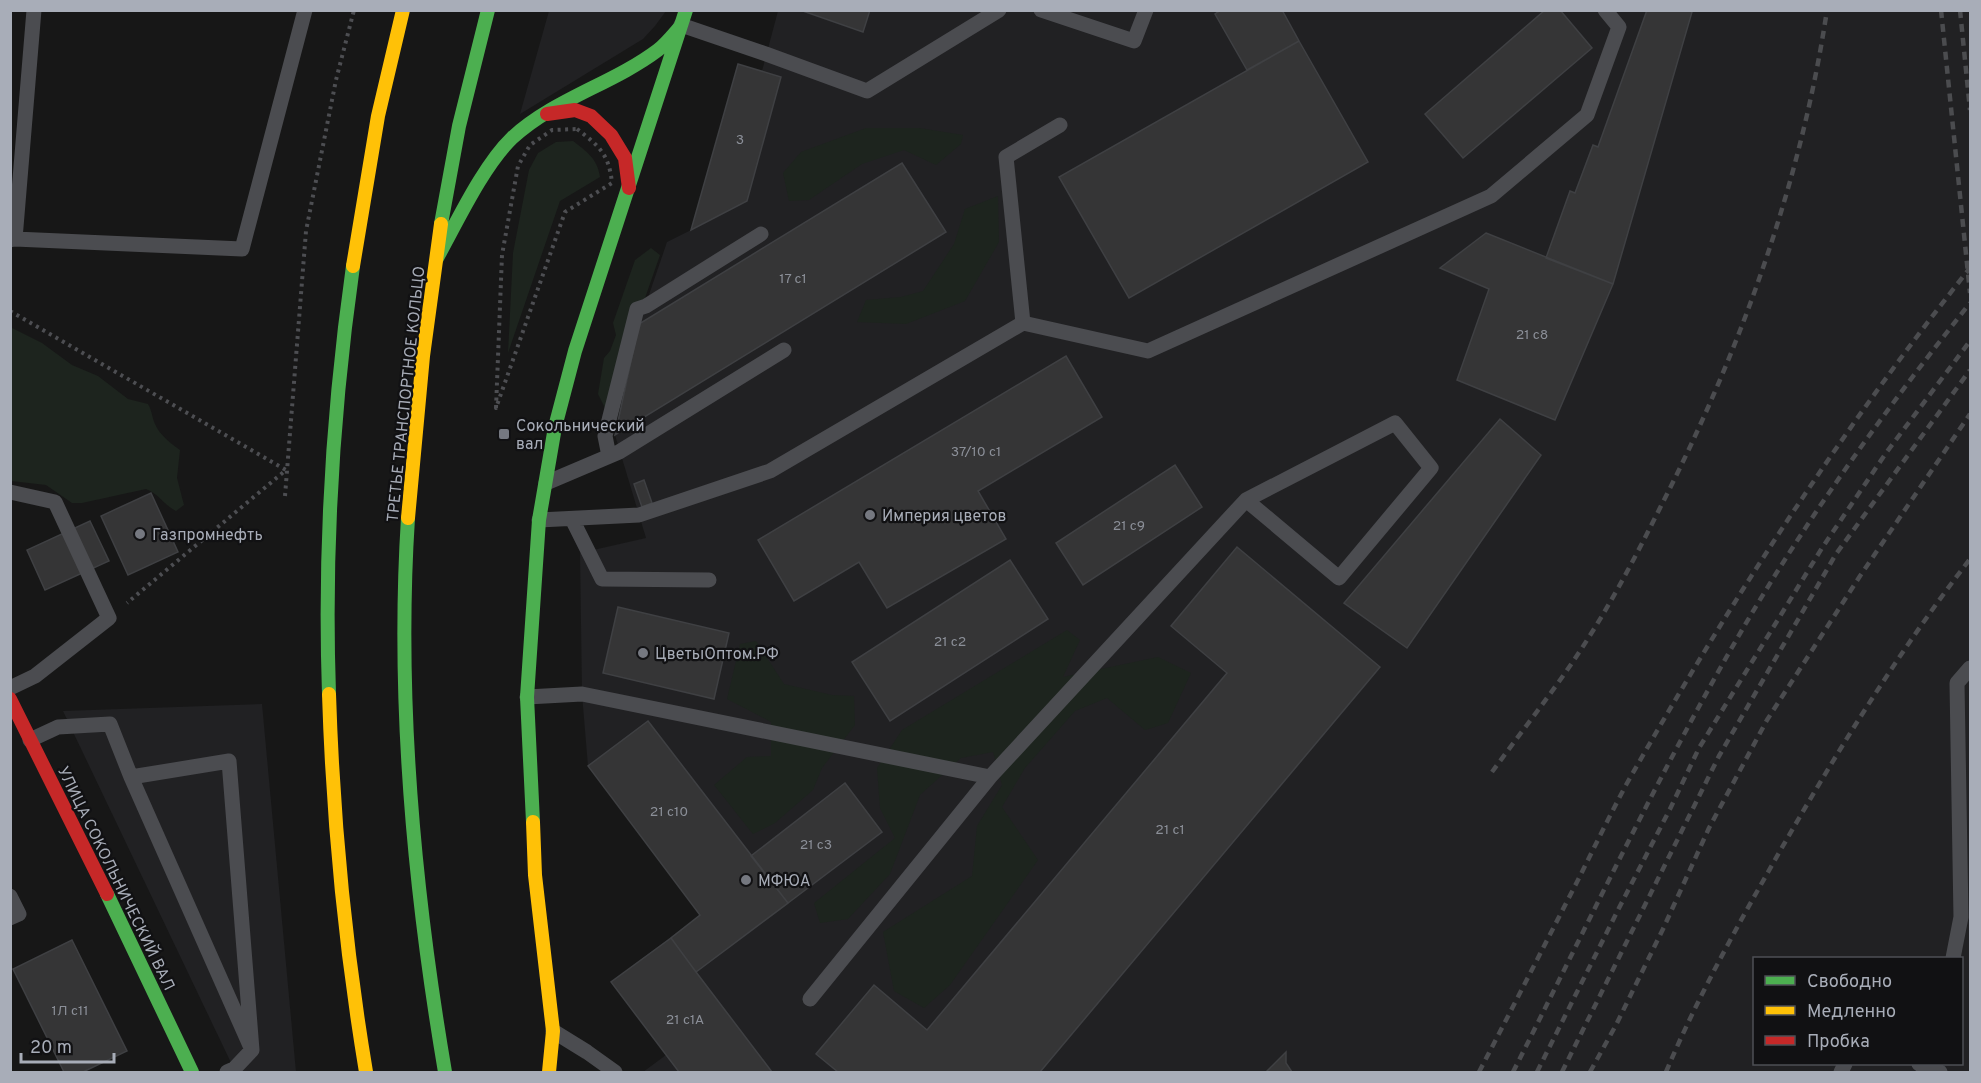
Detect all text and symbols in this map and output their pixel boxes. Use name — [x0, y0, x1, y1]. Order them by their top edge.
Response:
house number: 3 — [736, 132, 744, 149]
street label: ТРЕТЬЕ ТРАНСПОРТНОЕ КОЛЬЦО — [384, 265, 430, 523]
house number: 17 с1 — [779, 271, 807, 288]
house number: 21 с8 — [1516, 327, 1548, 344]
place label: Сокольнический вал — [516, 417, 645, 455]
marker: Сокольнический вал — [497, 427, 511, 441]
house number: 37/10 с1 — [951, 444, 1001, 461]
place label: Империя цветов — [882, 507, 1006, 527]
marker: Империя цветов — [863, 508, 877, 522]
house number: 21 с9 — [1113, 518, 1145, 535]
place label: Газпромнефть — [152, 526, 263, 546]
marker: Газпромнефть — [133, 527, 147, 541]
house number: 21 с2 — [934, 634, 966, 651]
place label: ЦветыОптом.РФ — [655, 645, 779, 665]
marker: ЦветыОптом.РФ — [636, 646, 650, 660]
street label: УЛИЦА СОКОЛЬНИЧЕСКИЙ ВАЛ — [52, 763, 180, 994]
house number: 21 с10 — [650, 804, 688, 821]
house number: 21 с1 — [1155, 822, 1185, 839]
house number: 21 с3 — [800, 837, 832, 854]
place label: МФЮА — [758, 872, 811, 892]
marker: МФЮА — [739, 873, 753, 887]
legend — [1753, 957, 1963, 1065]
text: Свободно — [1807, 971, 1892, 994]
text: Медленно — [1807, 1001, 1896, 1024]
house number: 1Л с11 — [52, 1003, 88, 1020]
house number: 21 с1А — [666, 1012, 704, 1029]
scale bar — [21, 1026, 114, 1064]
text: Пробка — [1807, 1031, 1870, 1054]
text: 20 m — [30, 1037, 72, 1060]

